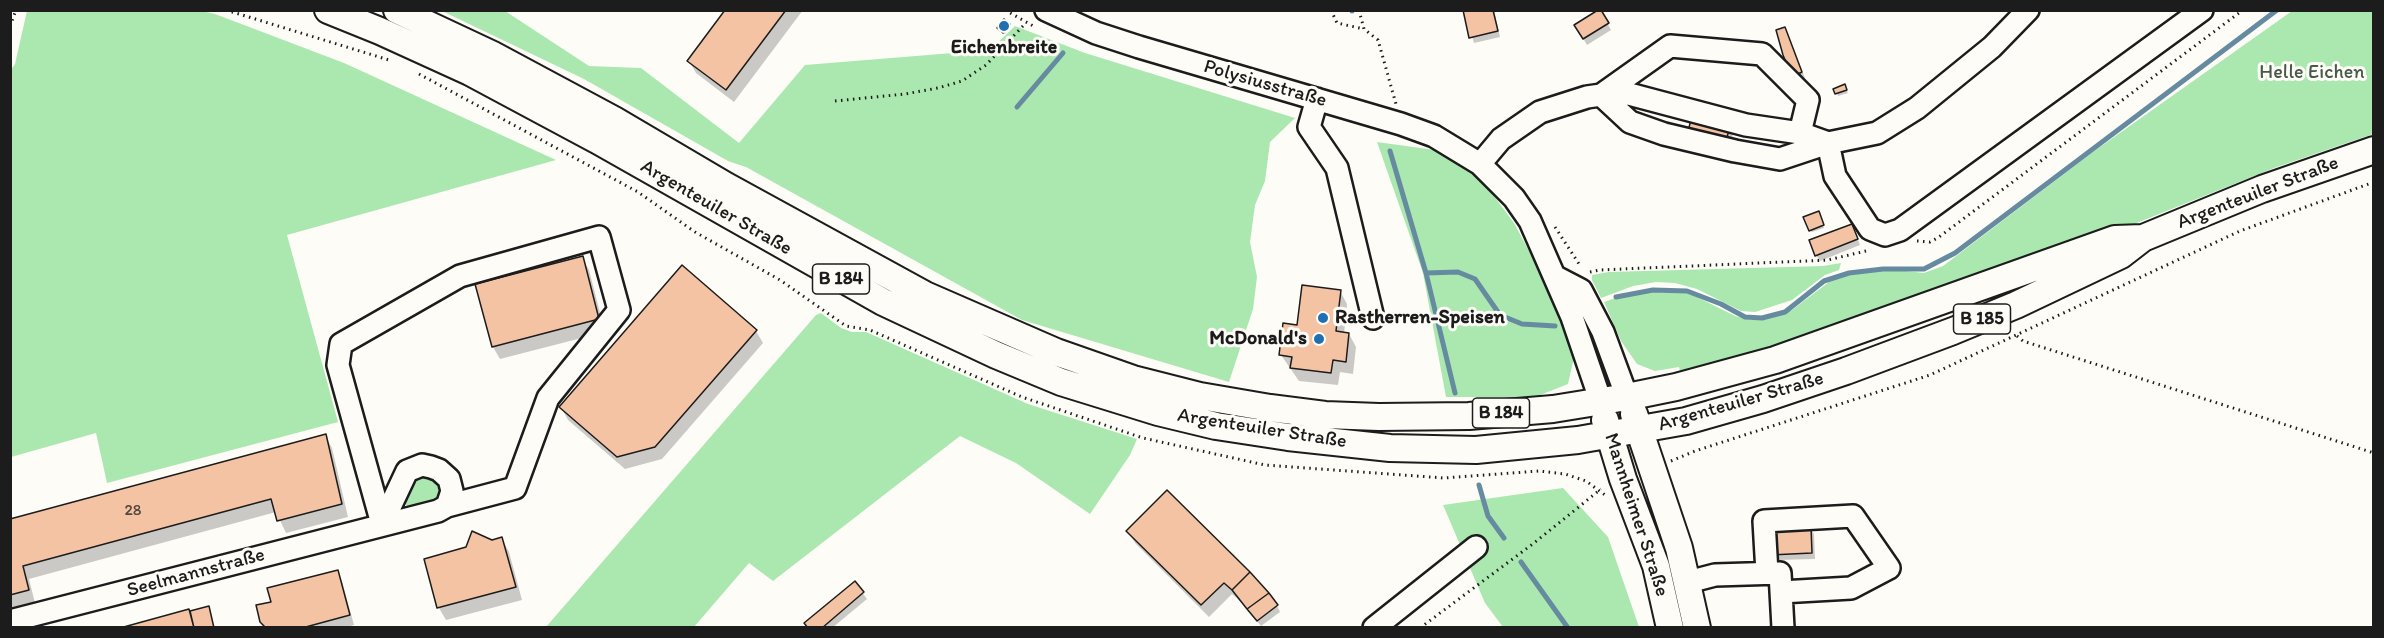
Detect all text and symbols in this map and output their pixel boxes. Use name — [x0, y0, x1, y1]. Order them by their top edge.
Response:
marker: Eichenbreite — [997, 19, 1011, 33]
place label: Eichenbreite — [951, 36, 1057, 60]
street label: Polysiusstraße — [1201, 55, 1329, 113]
park label: Helle Eichen — [2259, 61, 2365, 85]
street label: Argenteuiler Straße — [2174, 151, 2342, 235]
street label: Argenteuiler Straße — [636, 155, 796, 261]
road number: B 184 — [812, 264, 870, 294]
road number: B 185 — [1954, 304, 2010, 334]
place label: Rastherren-Speisen — [1335, 306, 1505, 330]
marker: Rastherren-Speisen — [1316, 311, 1330, 325]
place label: McDonald's — [1209, 327, 1307, 351]
marker: McDonald's — [1312, 332, 1326, 346]
street label: Argenteuiler Straße — [1655, 367, 1827, 437]
road number: B 184 — [1472, 398, 1530, 428]
street label: Argenteuiler Straße — [1176, 404, 1348, 454]
street label: Mannheimer Straße — [1598, 430, 1674, 600]
house number: 28 — [124, 501, 142, 521]
street label: Seelmannstraße — [125, 543, 267, 603]

